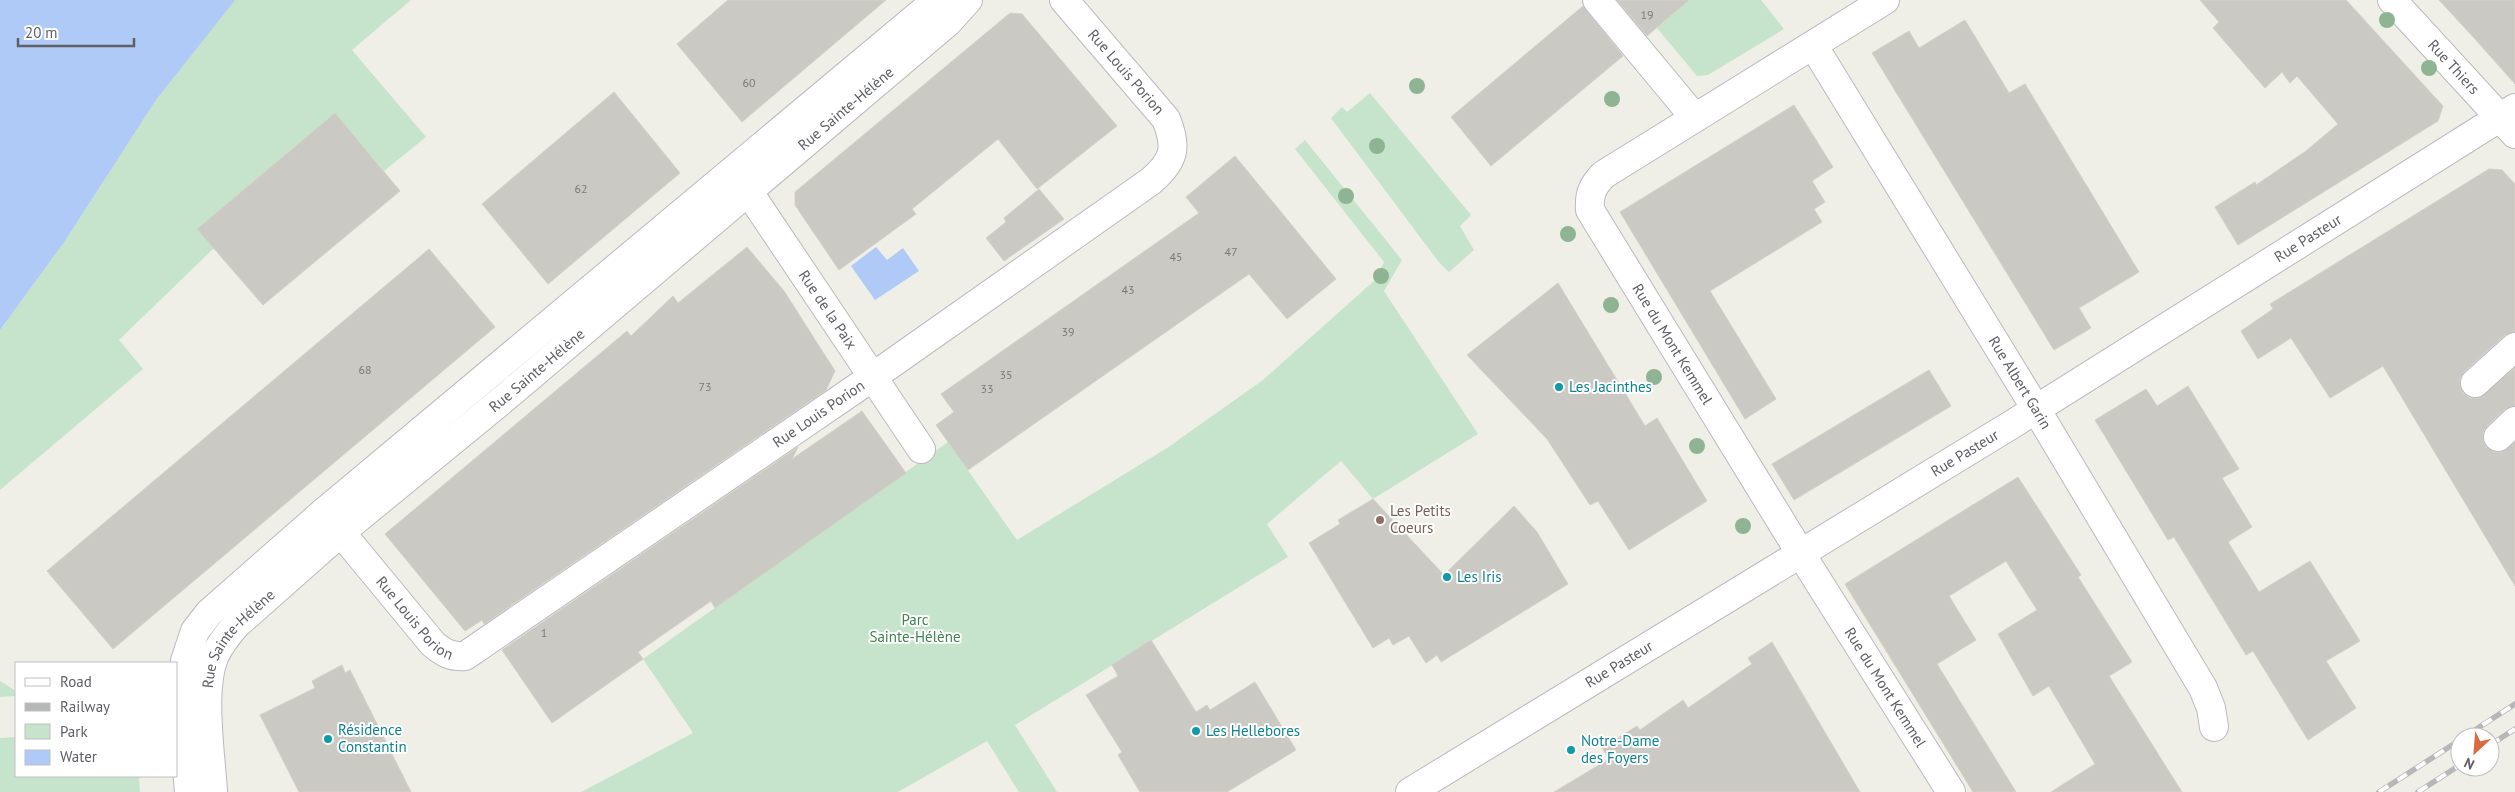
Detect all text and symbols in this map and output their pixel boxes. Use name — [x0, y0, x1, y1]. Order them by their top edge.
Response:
house number: 19 — [1640, 7, 1654, 22]
scale bar — [18, 15, 134, 47]
text: 20 m — [25, 23, 58, 42]
street label: Rue Louis Porion — [1084, 25, 1169, 118]
street label: Rue Thiers — [2424, 35, 2484, 98]
street label: Rue Sainte-Hélène — [794, 62, 897, 154]
house number: 60 — [742, 75, 756, 90]
house number: 62 — [574, 181, 588, 196]
street label: Rue Pasteur — [2270, 210, 2345, 266]
house number: 47 — [1224, 244, 1238, 259]
house number: 45 — [1169, 249, 1183, 264]
street label: Rue de la Paix — [795, 266, 861, 353]
street label: Rue du Mont Kemmel — [1628, 280, 1717, 408]
house number: 43 — [1121, 282, 1135, 297]
street label: Rue Sainte-Hélène — [485, 324, 588, 416]
house number: 39 — [1061, 324, 1075, 339]
street label: Rue Albert Garin — [1985, 332, 2056, 432]
house number: 68 — [358, 362, 372, 377]
house number: 35 — [999, 367, 1013, 382]
street label: Rue Louis Porion — [769, 375, 868, 452]
place label: Les Jacinthes — [1569, 377, 1652, 396]
house number: 73 — [698, 379, 712, 394]
house number: 33 — [980, 381, 994, 396]
marker: Les Jacinthes — [1553, 381, 1565, 393]
street label: Rue Pasteur — [1927, 425, 2002, 481]
place label: Les Petits Coeurs — [1390, 501, 1451, 537]
marker: Les Petits Coeurs — [1374, 514, 1386, 526]
place label: Les Iris — [1457, 567, 1502, 586]
marker: Les Iris — [1441, 571, 1453, 583]
street label: Rue Louis Porion — [372, 572, 456, 664]
street label: Rue Sainte-Hélène — [198, 585, 279, 689]
park label: Parc Sainte-Hélène — [869, 610, 961, 646]
street label: Rue du Mont Kemmel — [1841, 624, 1931, 751]
house number: 1 — [541, 625, 547, 640]
street label: Rue Pasteur — [1581, 636, 1656, 692]
legend — [15, 662, 178, 777]
text: Road — [60, 672, 92, 691]
text: Railway — [60, 697, 110, 716]
place label: Résidence Constantin — [338, 720, 407, 756]
place label: Les Hellebores — [1206, 721, 1300, 740]
text: Park — [60, 722, 88, 741]
marker: Les Hellebores — [1190, 725, 1202, 737]
north arrow — [2450, 727, 2500, 777]
place label: Notre-Dame des Foyers — [1581, 731, 1659, 767]
marker: Résidence Constantin — [322, 733, 334, 745]
marker: Notre-Dame des Foyers — [1565, 744, 1577, 756]
text: Water — [60, 747, 97, 766]
text: N — [2461, 754, 2477, 774]

